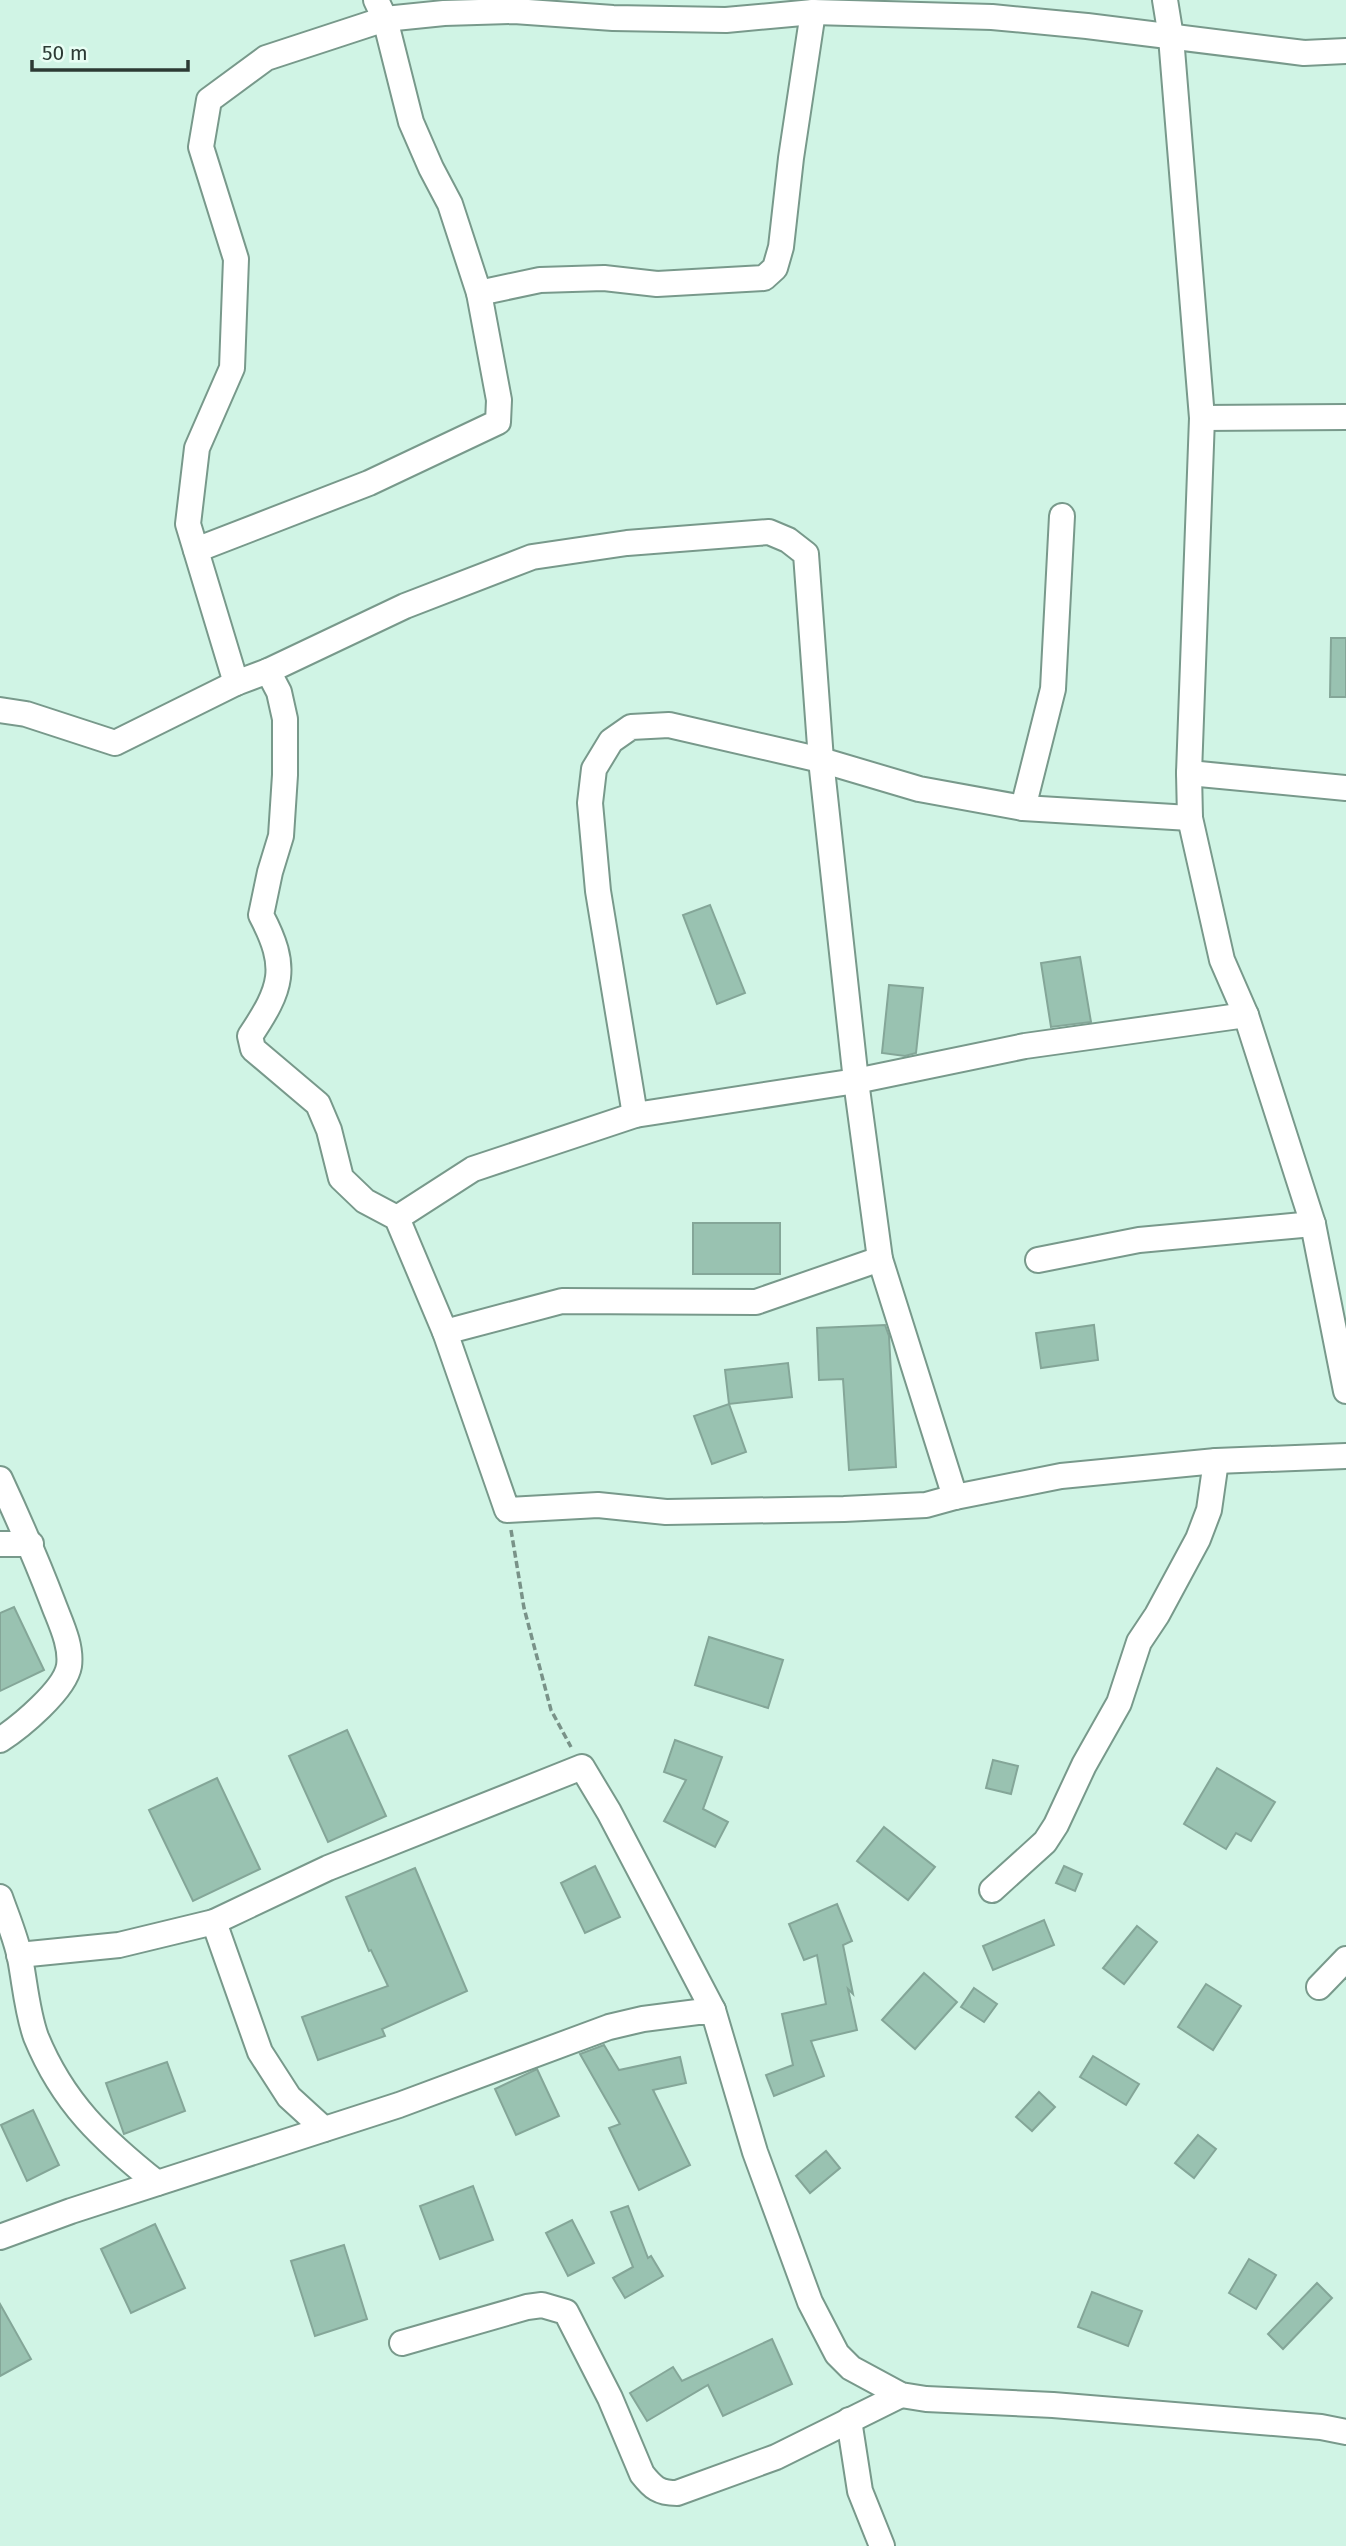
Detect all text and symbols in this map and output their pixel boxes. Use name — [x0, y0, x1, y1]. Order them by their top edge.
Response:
scale bar — [32, 28, 187, 72]
text: 50 m — [42, 40, 88, 66]

